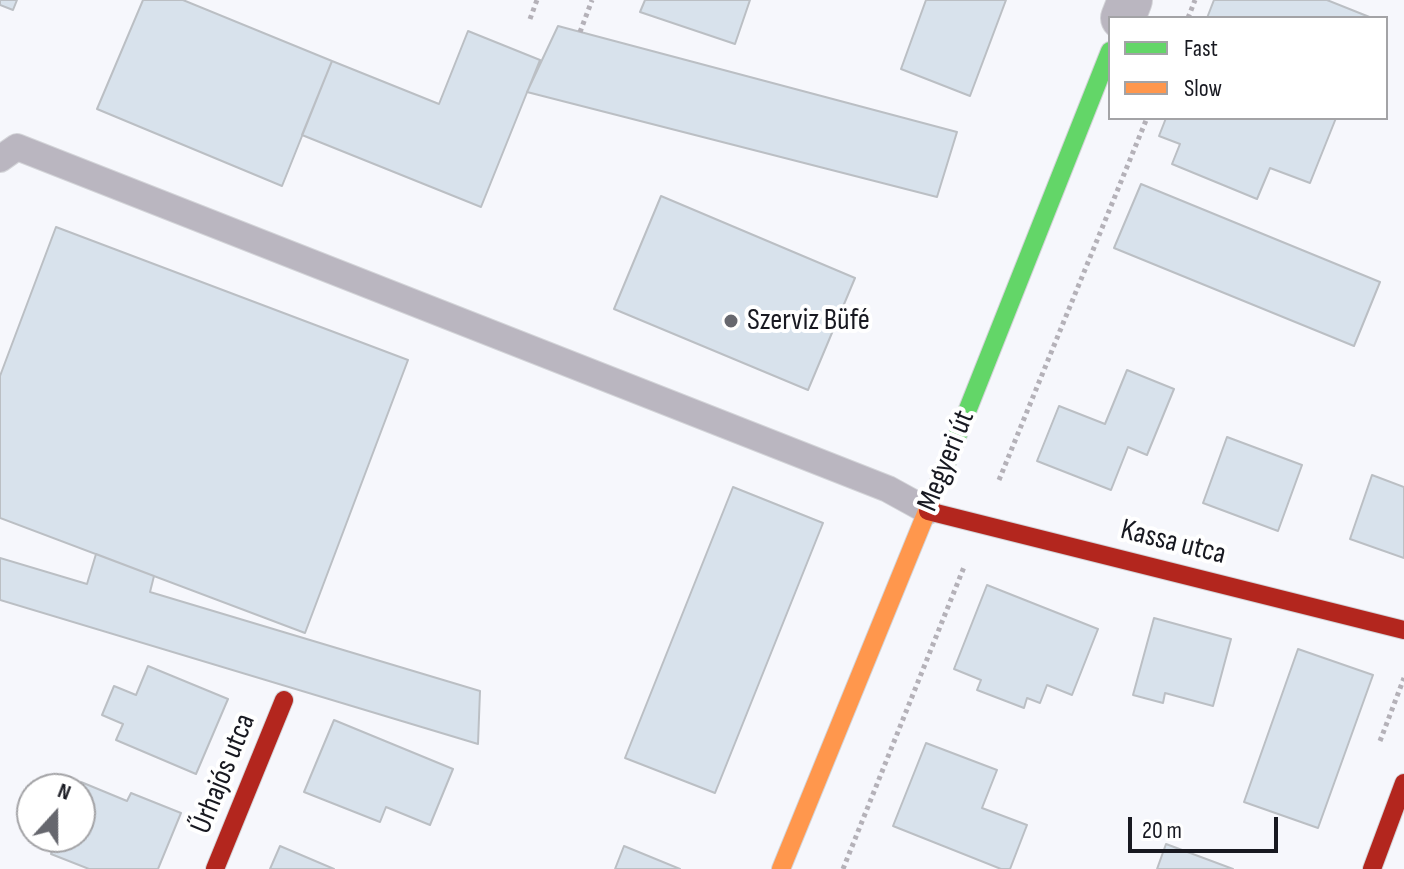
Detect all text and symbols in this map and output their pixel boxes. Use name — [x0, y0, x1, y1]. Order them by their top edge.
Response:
legend — [1108, 16, 1388, 120]
text: Fast — [1184, 34, 1218, 63]
text: Slow — [1184, 74, 1222, 103]
place label: Szerviz Büfé — [747, 303, 870, 339]
marker: Szerviz Büfé — [722, 312, 740, 330]
street label: Megyeri út — [911, 405, 983, 517]
street label: Kassa utca — [1117, 513, 1229, 573]
street label: Űrhajós utca — [184, 709, 264, 839]
north arrow — [16, 773, 96, 853]
text: N — [54, 777, 74, 807]
scale bar — [1132, 801, 1282, 851]
text: 20 m — [1142, 816, 1182, 845]

